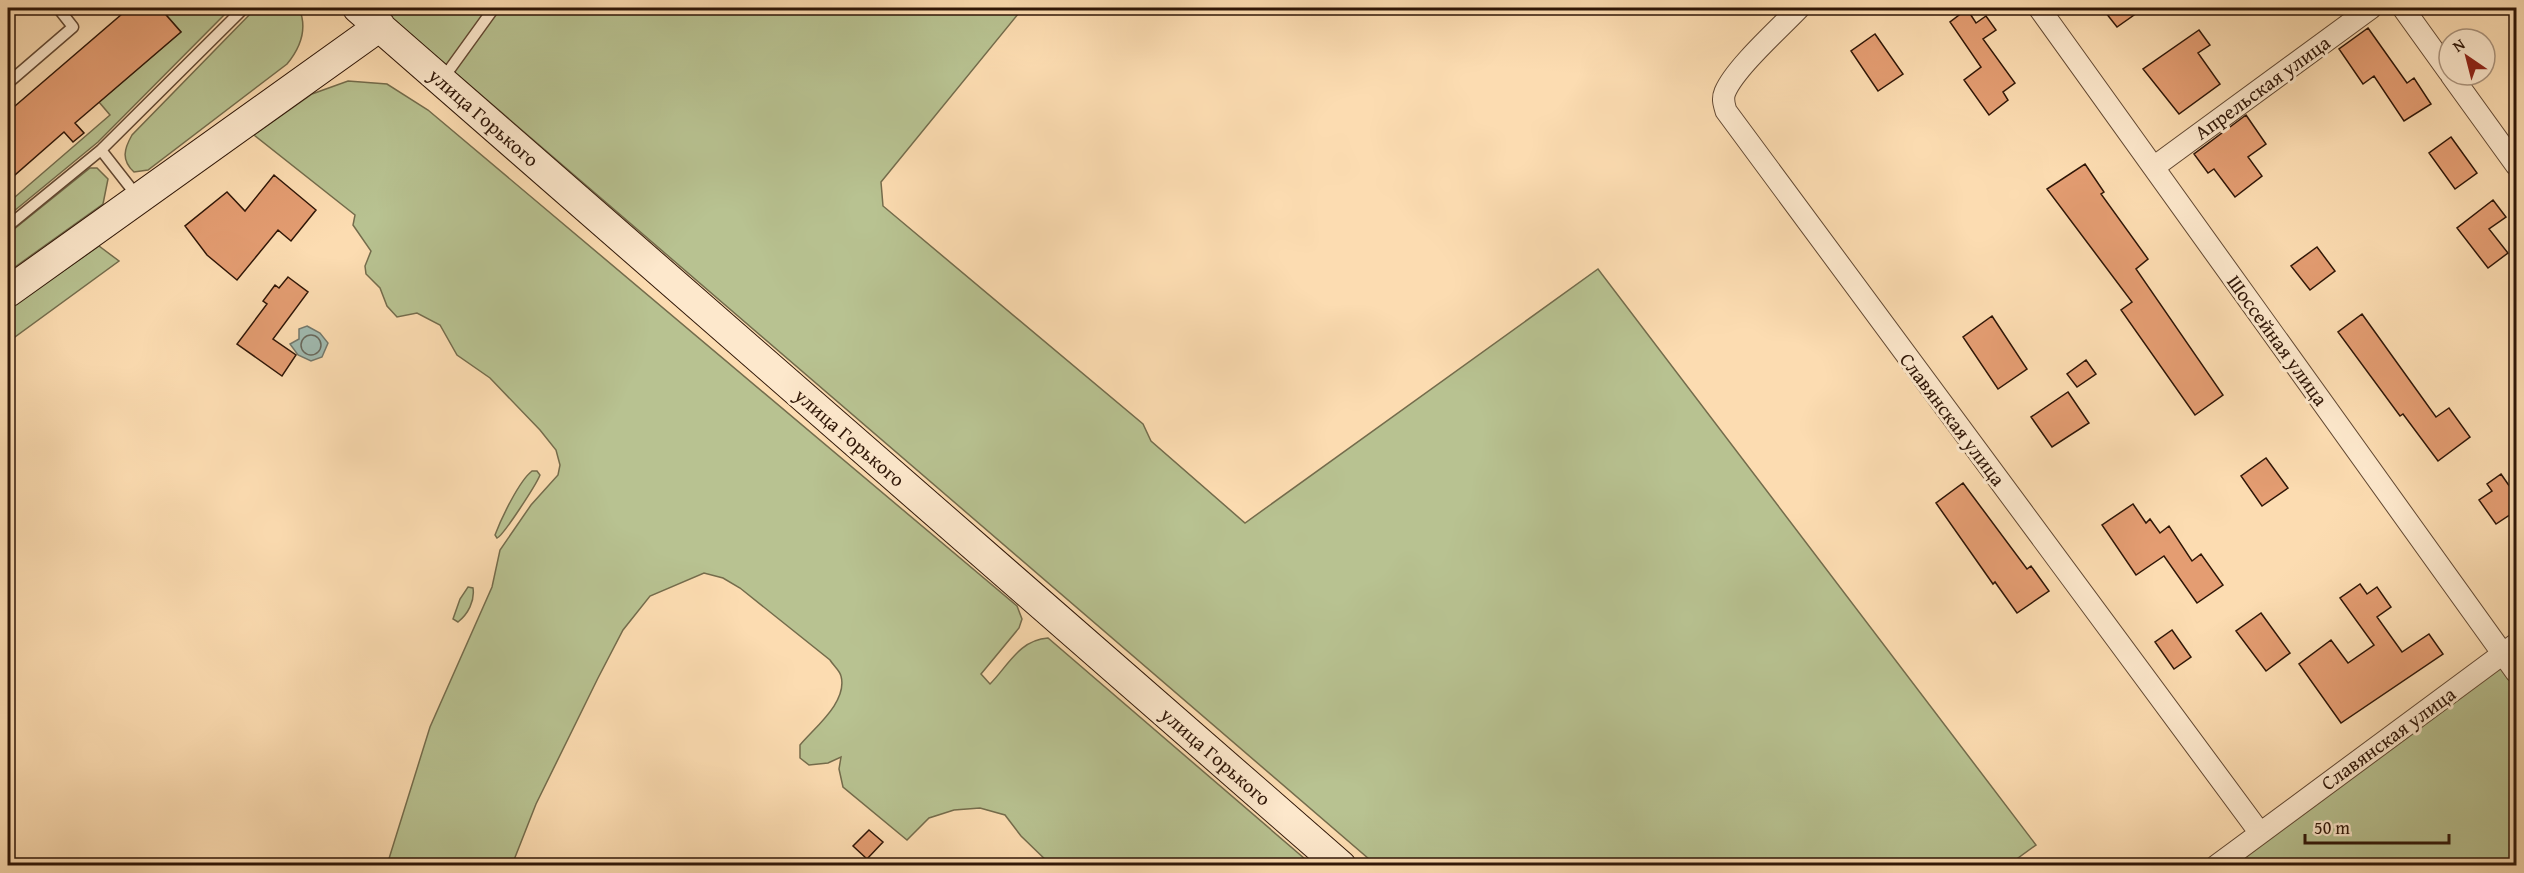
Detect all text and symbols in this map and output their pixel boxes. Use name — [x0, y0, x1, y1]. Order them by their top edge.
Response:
north arrow — [2437, 27, 2497, 87]
street label: Апрельская улица — [2188, 28, 2336, 146]
text: N — [2447, 32, 2470, 58]
street label: улица Горького — [422, 60, 546, 173]
street label: Шоссейная улица — [2221, 269, 2336, 412]
street label: Славянская улица — [1893, 346, 2013, 492]
street label: улица Горького — [788, 380, 912, 493]
street label: Славянская улица — [2315, 679, 2462, 797]
street label: улица Горького — [1154, 699, 1278, 812]
scale bar — [2305, 807, 2449, 845]
text: 50 m — [2314, 814, 2350, 841]

